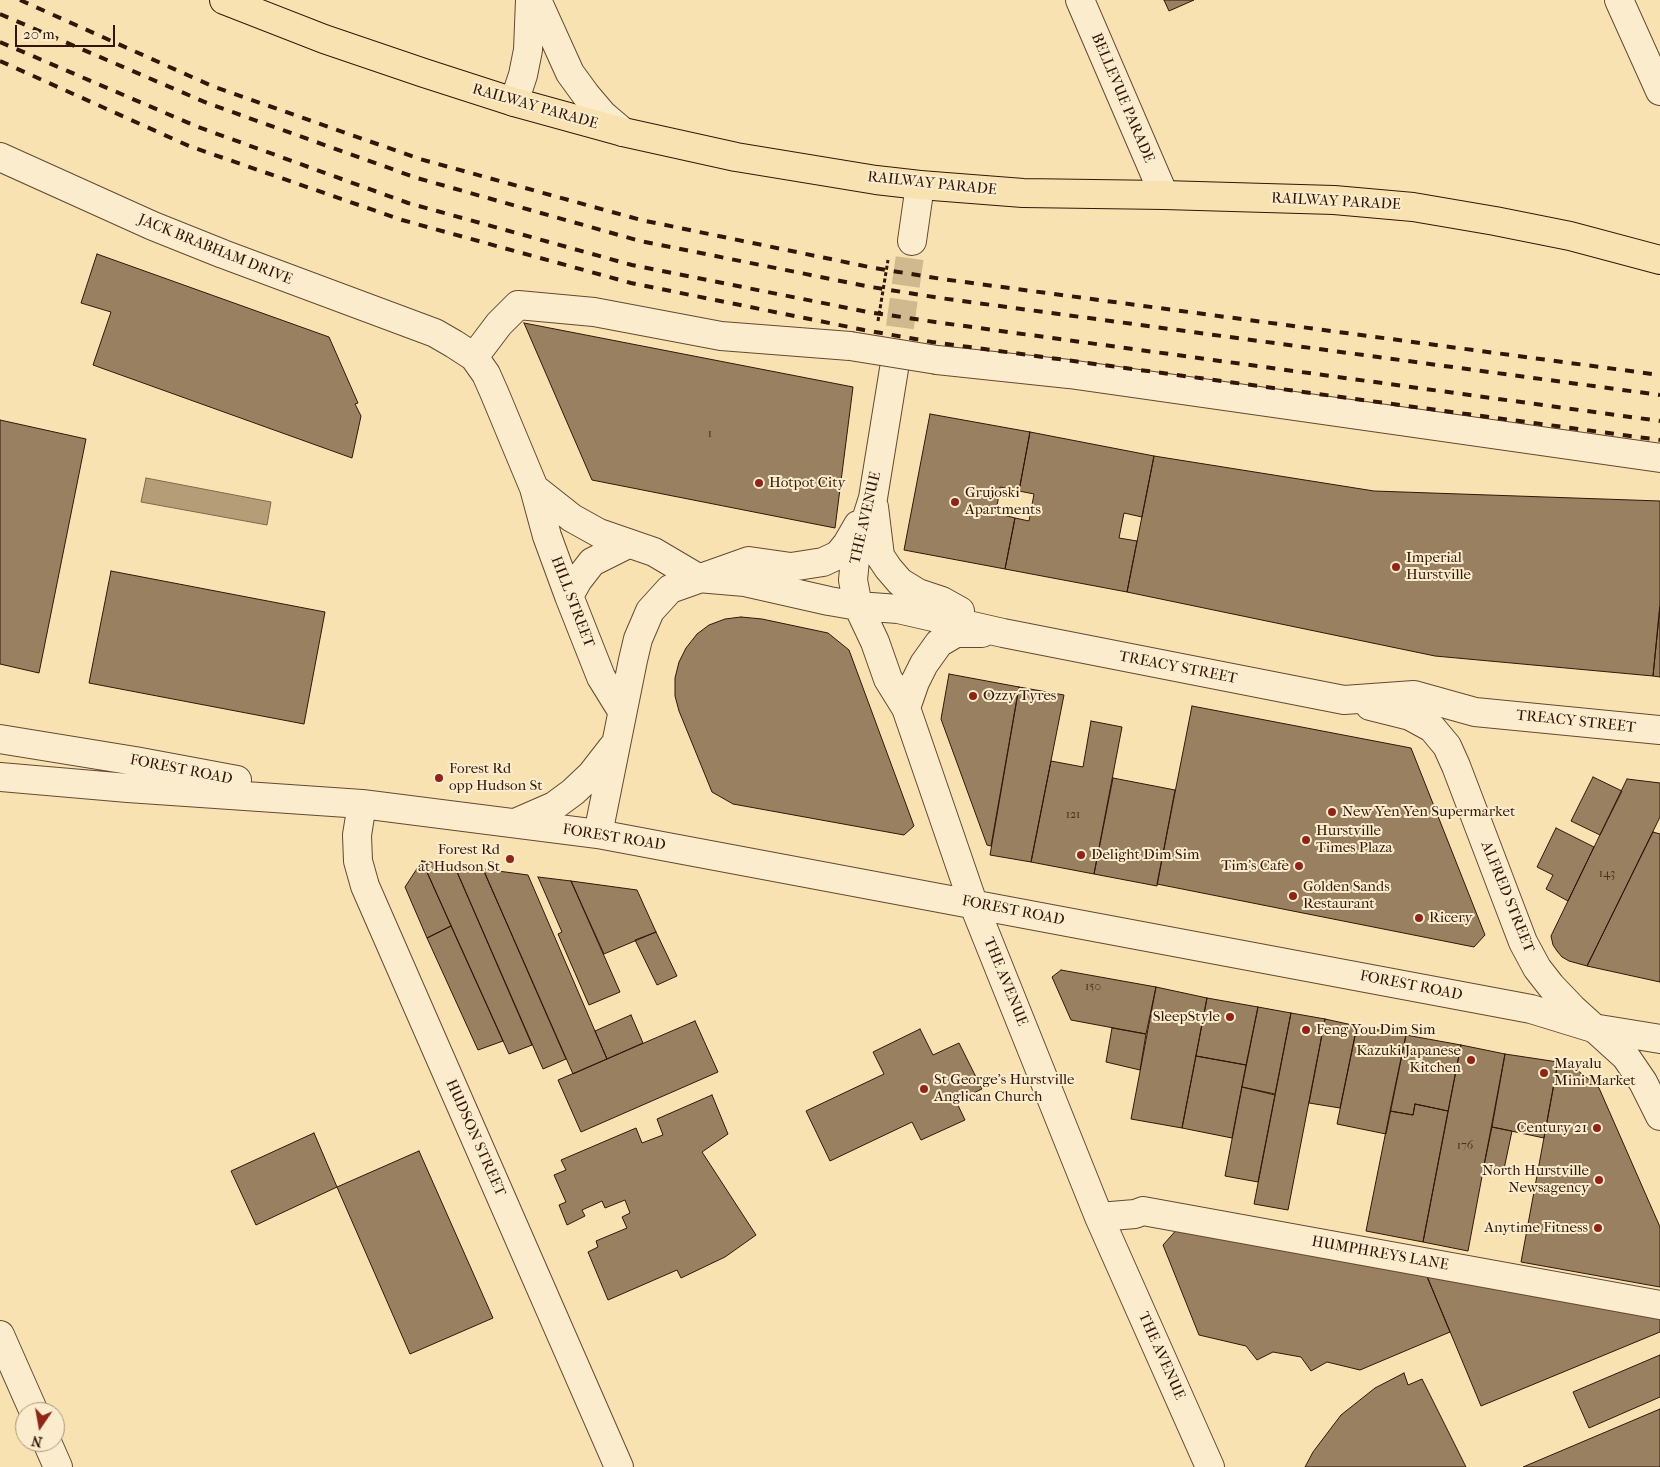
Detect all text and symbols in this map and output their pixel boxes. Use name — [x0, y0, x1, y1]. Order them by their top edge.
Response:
scale bar — [18, 15, 118, 47]
text: 20 m — [23, 25, 55, 43]
street label: BELLEVUE PARADE — [1087, 30, 1157, 166]
street label: RAILWAY PARADE — [470, 80, 600, 134]
street label: RAILWAY PARADE — [866, 168, 998, 200]
street label: RAILWAY PARADE — [1271, 190, 1401, 214]
street label: JACK BRABHAM DRIVE — [135, 211, 295, 289]
house number: 1 — [708, 427, 712, 441]
street label: THE AVENUE — [847, 470, 885, 566]
place label: Hotpot City — [769, 474, 845, 492]
marker: Hotpot City — [753, 477, 765, 489]
place label: Grujoski Apartments — [965, 484, 1041, 519]
marker: Grujoski Apartments — [949, 496, 961, 508]
place label: Imperial Hurstville — [1406, 549, 1471, 584]
street label: HILL STREET — [546, 554, 598, 650]
marker: Imperial Hurstville — [1390, 561, 1402, 573]
street label: TREACY STREET — [1117, 648, 1239, 688]
place label: Ozzy Tyres — [983, 687, 1056, 705]
marker: Ozzy Tyres — [967, 690, 979, 702]
street label: TREACY STREET — [1515, 707, 1637, 737]
street label: FOREST ROAD — [128, 751, 234, 789]
place label: Forest Rd opp Hudson St — [449, 760, 542, 795]
marker: Forest Rd opp Hudson St — [433, 772, 445, 784]
place label: New Yen Yen Supermarket — [1342, 803, 1515, 821]
marker: New Yen Yen Supermarket — [1326, 806, 1338, 818]
house number: 121 — [1066, 808, 1080, 822]
street label: FOREST ROAD — [561, 821, 667, 855]
place label: Hurstville Times Plaza — [1316, 822, 1393, 857]
marker: Hurstville Times Plaza — [1300, 834, 1312, 846]
street label: ALFRED STREET — [1476, 839, 1538, 955]
place label: Forest Rd at Hudson St — [418, 841, 500, 876]
place label: Delight Dim Sim — [1091, 846, 1199, 864]
marker: Delight Dim Sim — [1075, 849, 1087, 861]
marker: Forest Rd at Hudson St — [504, 853, 516, 865]
place label: Tim's Cafe — [1221, 857, 1289, 875]
marker: Tim's Cafe — [1293, 860, 1305, 872]
house number: 143 — [1599, 867, 1615, 881]
place label: Golden Sands Restaurant — [1303, 878, 1390, 913]
marker: Golden Sands Restaurant — [1287, 890, 1299, 902]
street label: FOREST ROAD — [960, 892, 1066, 930]
place label: Ricery — [1429, 909, 1473, 927]
marker: Ricery — [1413, 912, 1425, 924]
street label: THE AVENUE — [979, 935, 1031, 1029]
street label: FOREST ROAD — [1358, 967, 1464, 1005]
house number: 150 — [1085, 980, 1101, 994]
place label: SleepStyle — [1153, 1008, 1220, 1026]
marker: SleepStyle — [1224, 1011, 1236, 1023]
place label: Feng You Dim Sim — [1316, 1021, 1436, 1039]
marker: Feng You Dim Sim — [1300, 1024, 1312, 1036]
place label: Kazuki Japanese Kitchen — [1356, 1042, 1461, 1077]
marker: Kazuki Japanese Kitchen — [1465, 1054, 1477, 1066]
place label: Mayalu Mini Market — [1554, 1055, 1636, 1090]
marker: Mayalu Mini Market — [1538, 1067, 1550, 1079]
place label: St George's Hurstville Anglican Church — [934, 1071, 1075, 1106]
street label: HUDSON STREET — [441, 1077, 509, 1199]
marker: St George's Hurstville Anglican Church — [918, 1083, 930, 1095]
place label: Century 21 — [1516, 1119, 1587, 1137]
marker: Century 21 — [1591, 1122, 1603, 1134]
house number: 176 — [1457, 1139, 1473, 1153]
place label: North Hurstville Newsagency — [1482, 1162, 1589, 1197]
marker: North Hurstville Newsagency — [1593, 1174, 1605, 1186]
place label: Anytime Fitness — [1484, 1219, 1588, 1237]
marker: Anytime Fitness — [1592, 1222, 1604, 1234]
street label: HUMPHREYS LANE — [1310, 1233, 1450, 1275]
street label: THE AVENUE — [1134, 1309, 1188, 1403]
north arrow — [15, 1402, 65, 1452]
text: N — [30, 1432, 44, 1451]

